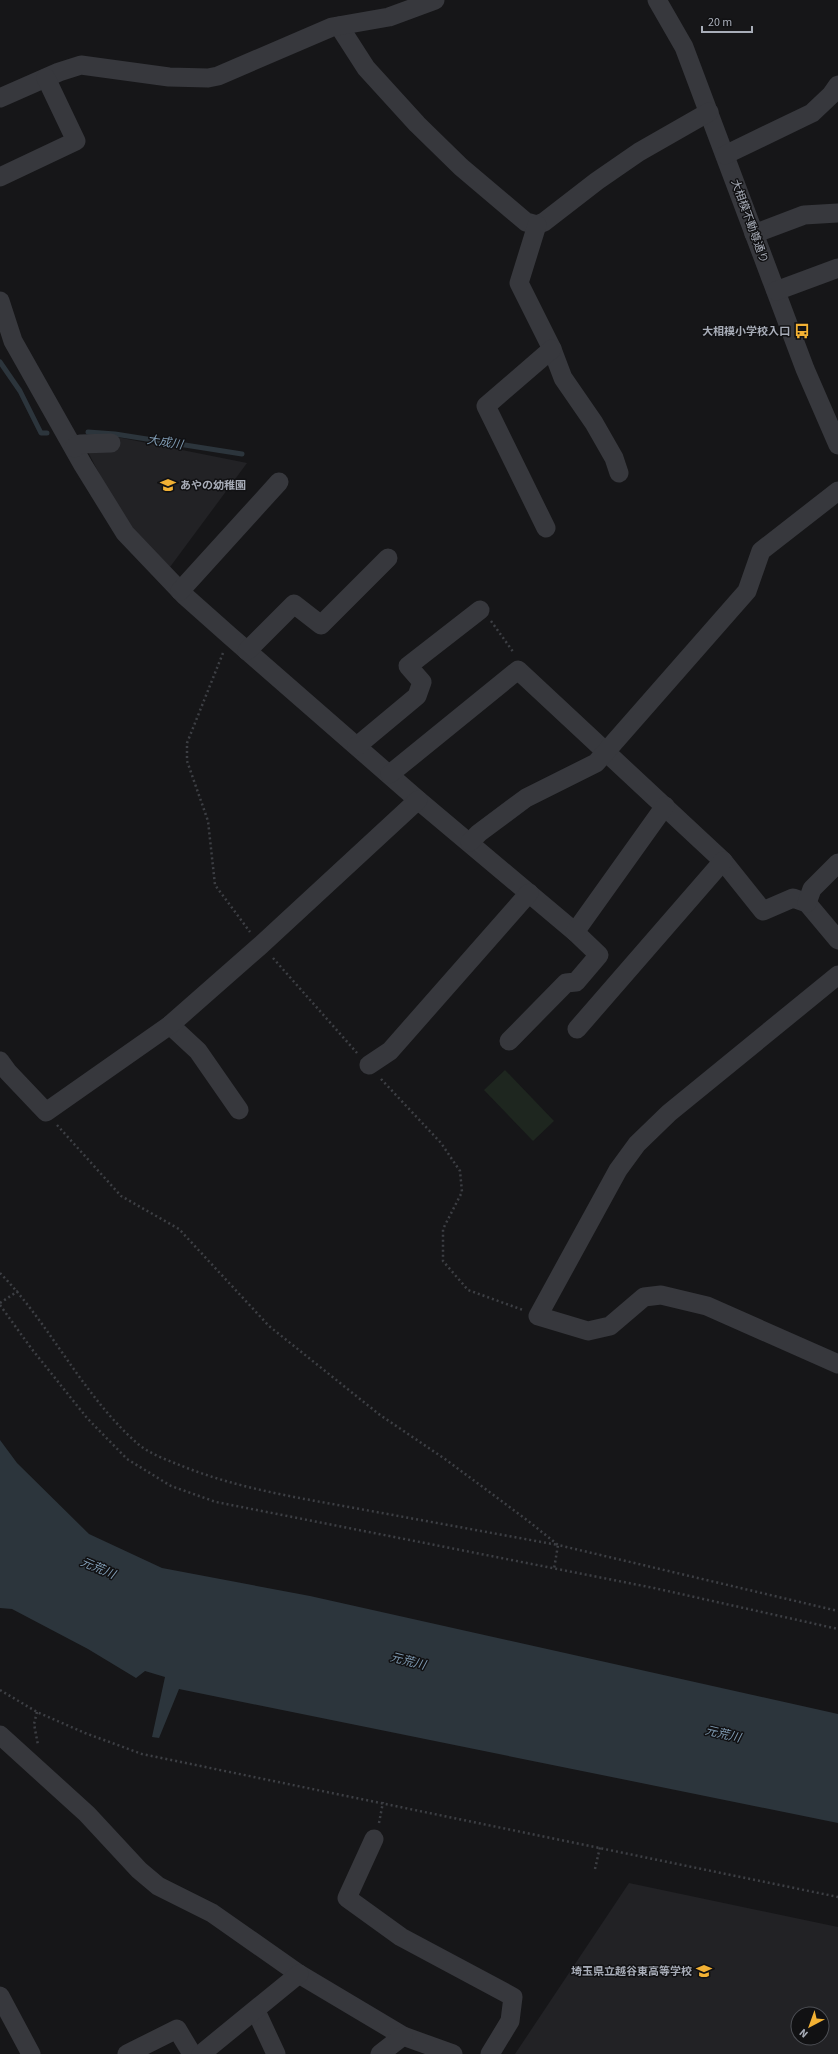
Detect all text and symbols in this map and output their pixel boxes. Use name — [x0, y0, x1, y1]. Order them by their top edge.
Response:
scale bar — [702, 8, 752, 34]
text: 20 m — [708, 14, 732, 31]
street label: 大相模不動尊通り — [727, 177, 772, 265]
bus stop icon: 大相模小学校入口 — [793, 322, 811, 340]
place label: 大相模小学校入口 — [702, 324, 790, 339]
water label: 大成川 — [146, 431, 186, 454]
school or university icon: あやの幼稚園 — [159, 476, 177, 494]
place label: あやの幼稚園 — [180, 478, 246, 493]
water label: 元荒川 — [78, 1554, 120, 1584]
water label: 元荒川 — [388, 1649, 429, 1675]
water label: 元荒川 — [703, 1722, 744, 1747]
school or university icon: 埼玉県立越谷東高等学校 — [695, 1962, 713, 1980]
place label: 埼玉県立越谷東高等学校 — [571, 1964, 692, 1979]
north arrow — [790, 2006, 830, 2046]
text: N — [796, 2025, 811, 2041]

